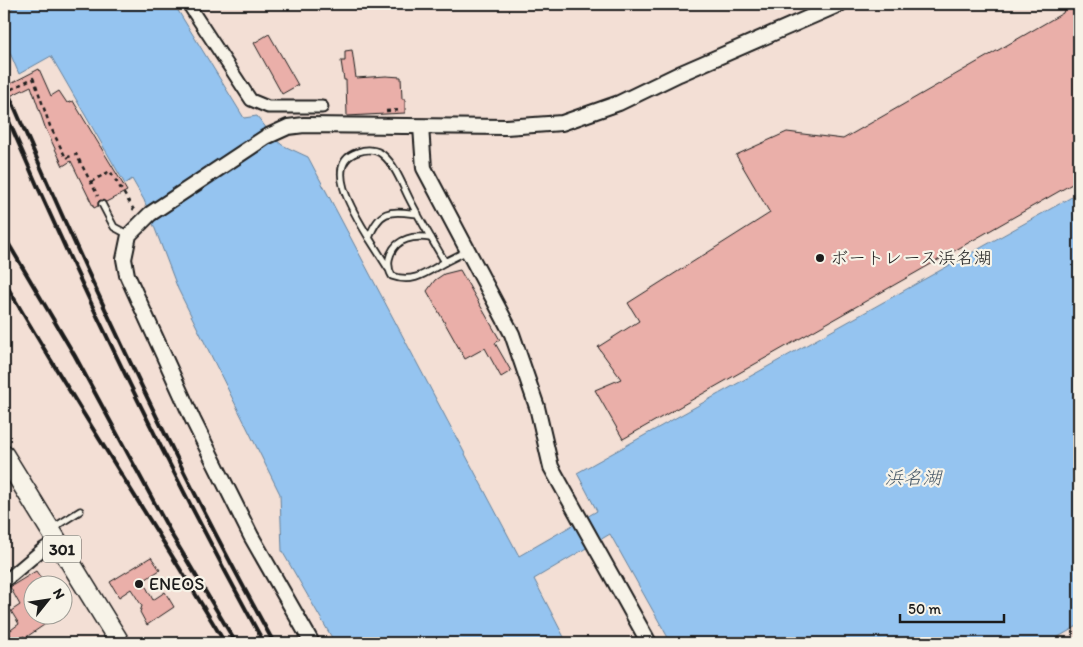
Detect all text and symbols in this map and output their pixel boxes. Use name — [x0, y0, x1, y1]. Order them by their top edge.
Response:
place label: ボートレース浜名湖 — [830, 247, 992, 269]
marker: ボートレース浜名湖 — [814, 252, 826, 264]
water label: 浜名湖 — [884, 466, 943, 489]
road number: 301 — [43, 536, 81, 562]
place label: ENEOS — [149, 573, 204, 595]
north arrow — [22, 574, 72, 624]
marker: ENEOS — [133, 578, 145, 590]
text: N — [49, 585, 69, 602]
scale bar — [900, 592, 1004, 624]
text: 50 m — [908, 600, 941, 618]

